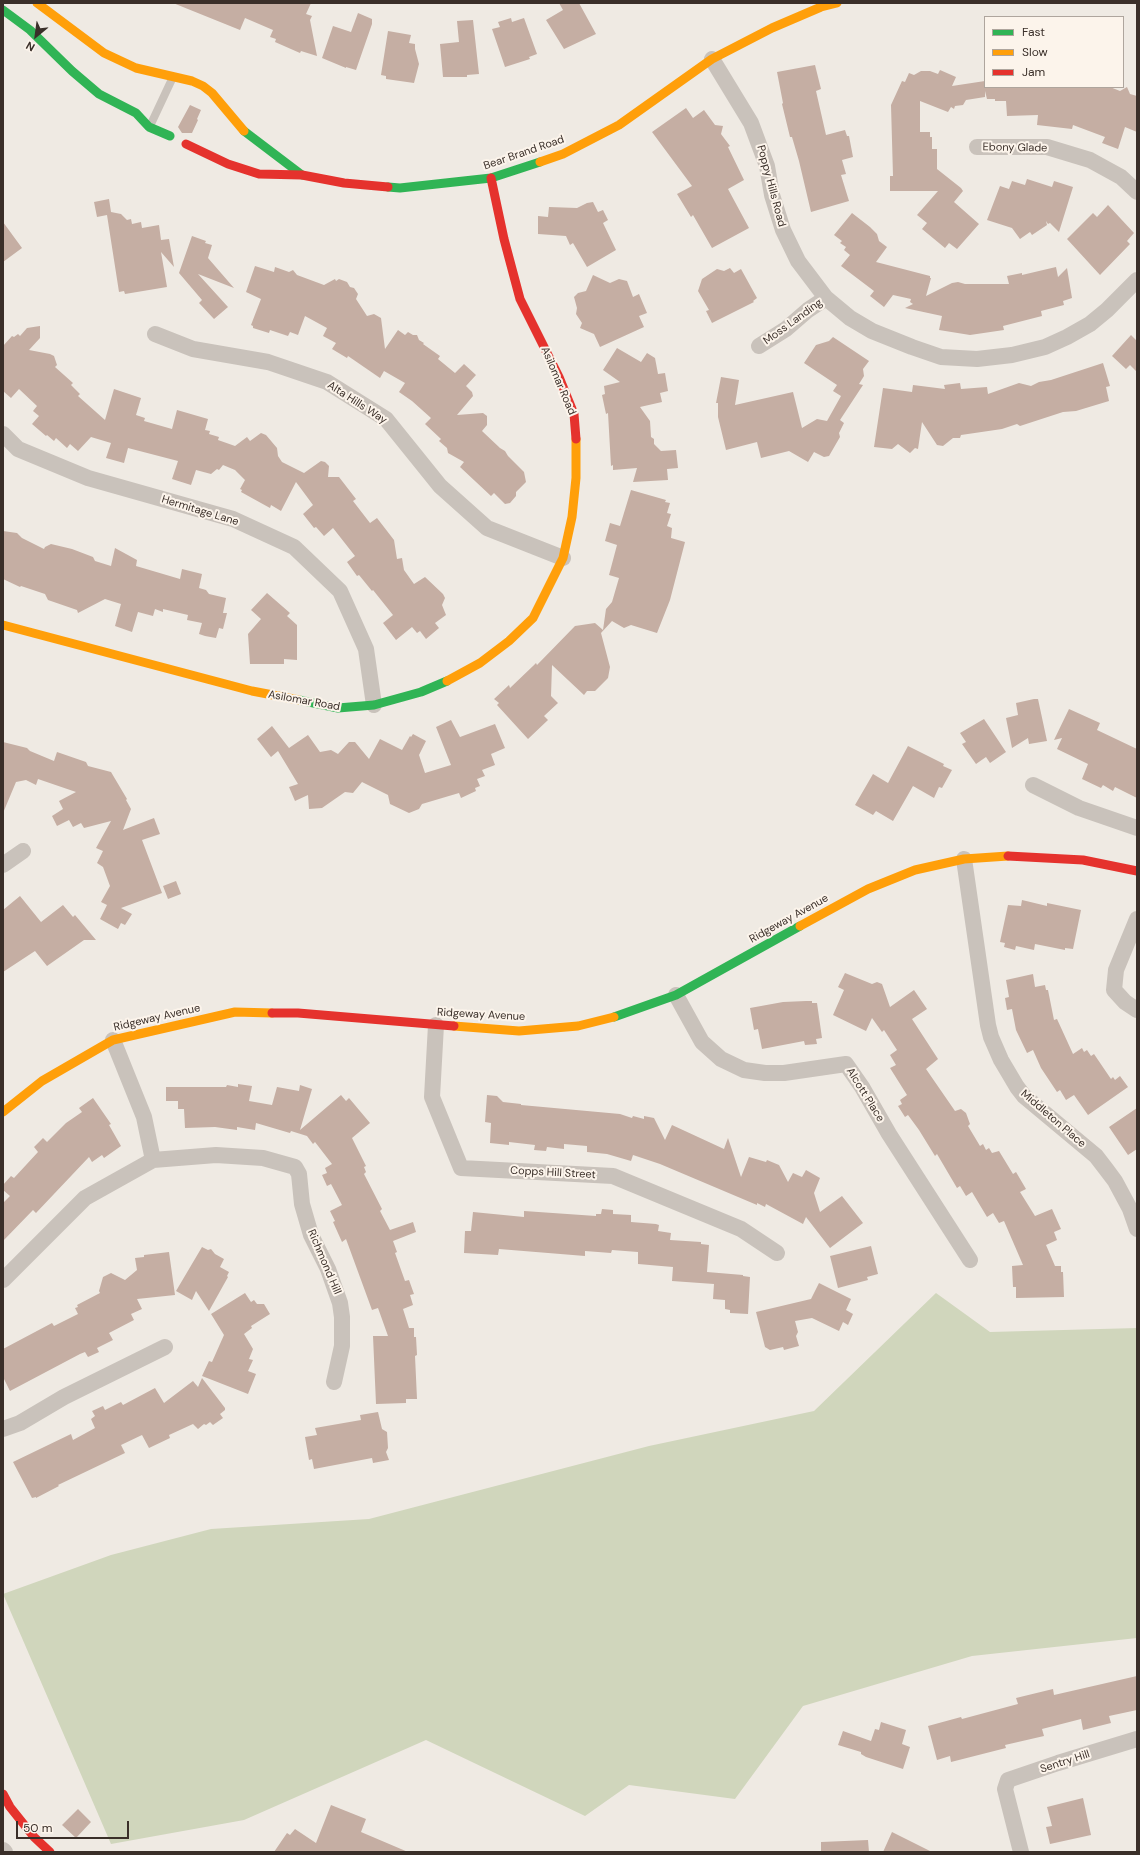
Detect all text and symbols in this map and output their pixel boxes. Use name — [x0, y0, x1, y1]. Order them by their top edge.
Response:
north arrow — [16, 16, 56, 56]
legend — [984, 16, 1124, 88]
text: Fast — [1022, 24, 1045, 40]
text: N — [23, 38, 37, 55]
text: Slow — [1022, 44, 1048, 60]
text: Jam — [1022, 64, 1045, 80]
street label: Bear Brand Road — [482, 133, 566, 173]
street label: Ebony Glade — [983, 141, 1047, 155]
street label: Poppy Hills Road — [754, 144, 788, 228]
street label: Moss Landing — [761, 296, 825, 348]
street label: Asilomar Road — [538, 345, 578, 417]
street label: Alta Hills Way — [325, 379, 389, 427]
street label: Hermitage Lane — [160, 493, 240, 529]
street label: Asilomar Road — [267, 688, 341, 714]
street label: Ridgeway Avenue — [747, 892, 831, 946]
street label: Ridgeway Avenue — [112, 1002, 202, 1034]
street label: Ridgeway Avenue — [436, 1006, 526, 1024]
street label: Alcott Place — [843, 1066, 887, 1124]
street label: Middleton Place — [1018, 1087, 1088, 1151]
street label: Copps Hill Street — [510, 1164, 596, 1182]
street label: Richmond Hill — [304, 1228, 344, 1296]
street label: Sentry Hill — [1039, 1748, 1091, 1776]
scale bar — [18, 1813, 131, 1839]
text: 50 m — [23, 1820, 52, 1836]

